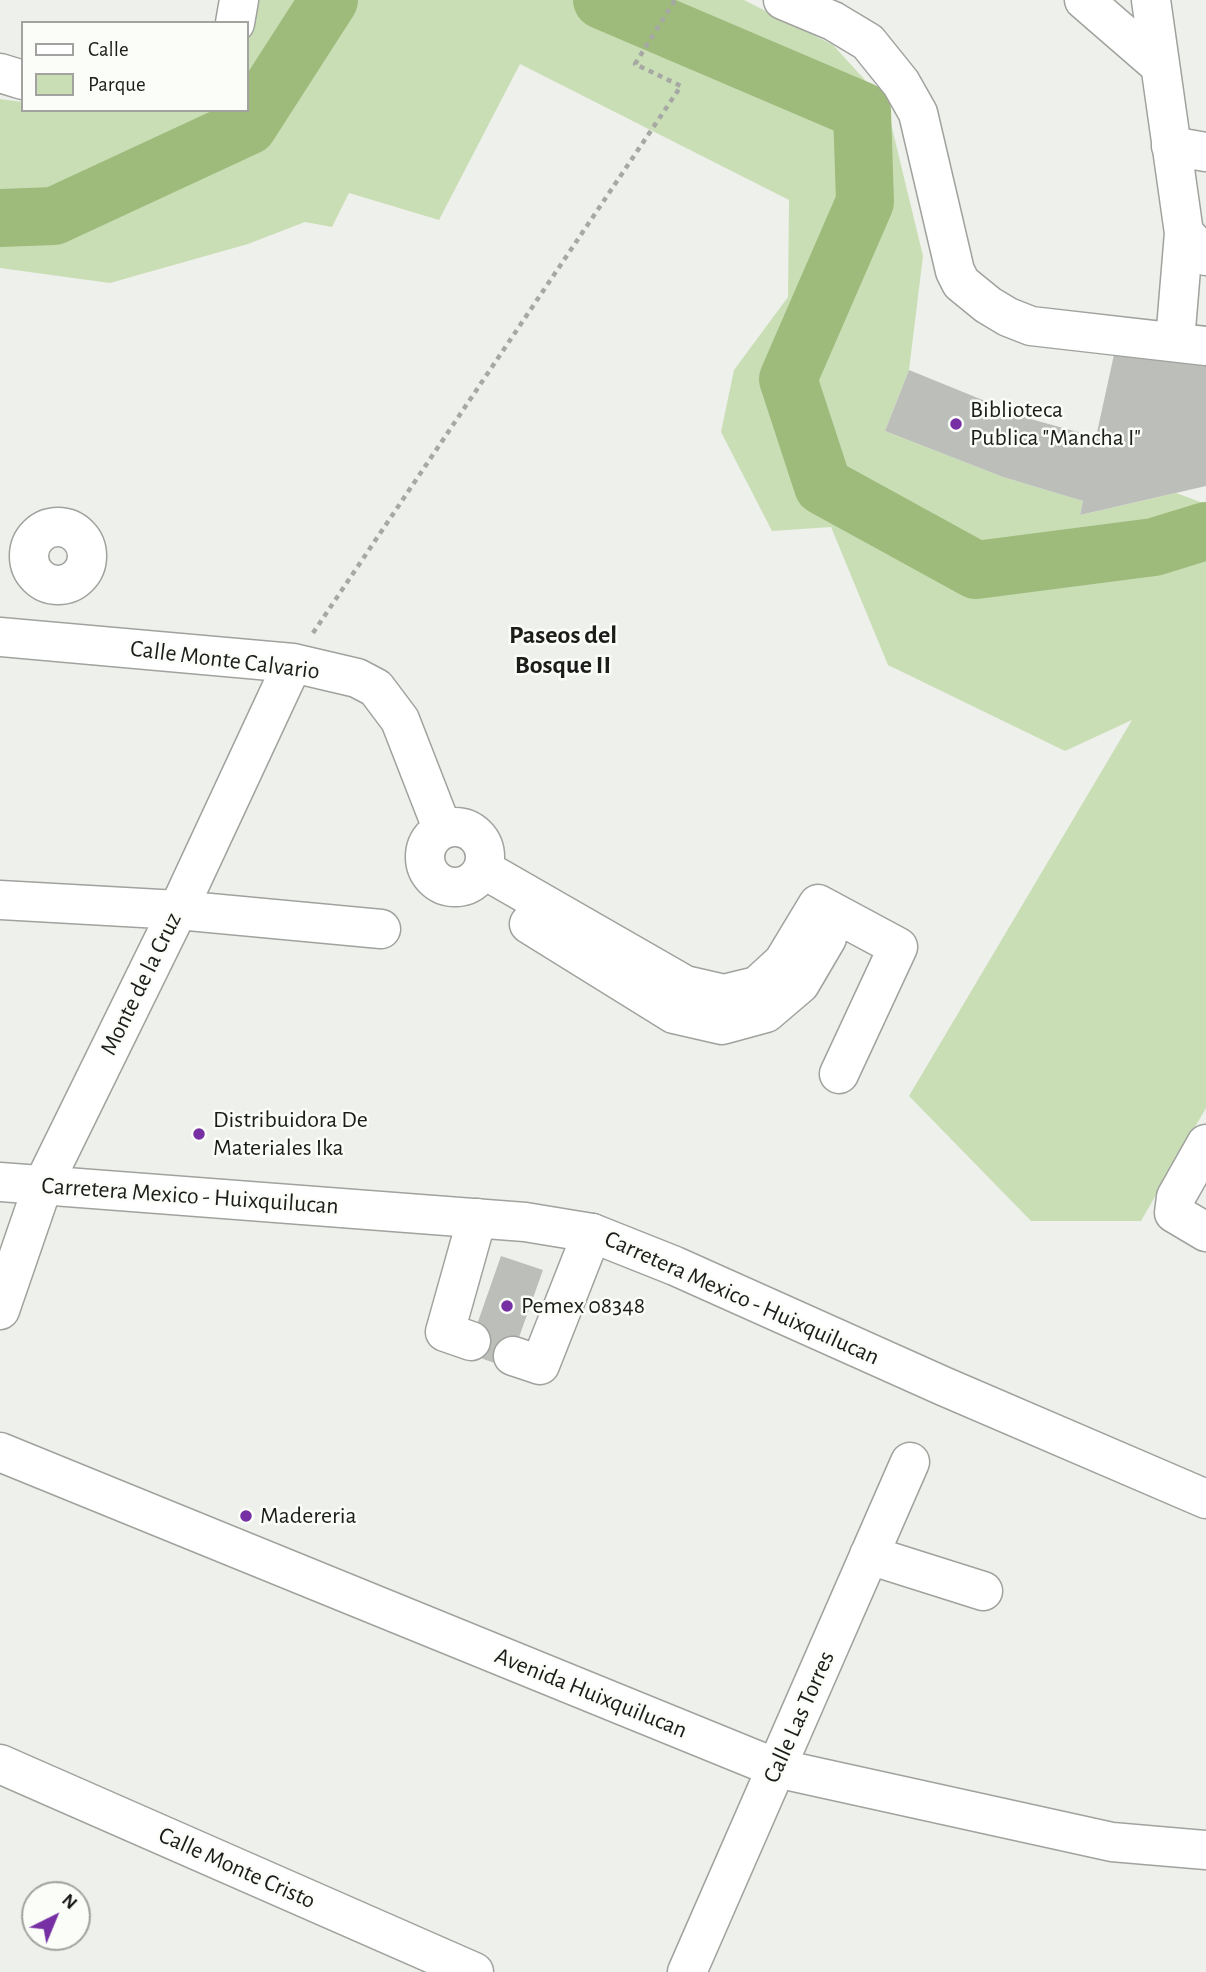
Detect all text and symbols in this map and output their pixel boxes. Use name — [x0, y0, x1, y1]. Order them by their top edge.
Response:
legend — [21, 21, 248, 112]
text: Calle — [88, 39, 129, 60]
text: Parque — [88, 74, 146, 95]
place label: Biblioteca Publica "Mancha I" — [970, 396, 1141, 452]
marker: Biblioteca Publica "Mancha I" — [948, 416, 964, 432]
district label: Paseos del Bosque II — [509, 619, 617, 680]
street label: Calle Monte Calvario — [129, 634, 321, 686]
street label: Monte de la Cruz — [94, 908, 188, 1060]
place label: Distribuidora De Materiales Ika — [213, 1106, 368, 1162]
marker: Distribuidora De Materiales Ika — [191, 1126, 207, 1142]
street label: Carretera Mexico - Huixquilucan — [40, 1171, 340, 1221]
street label: Carretera Mexico - Huixquilucan — [600, 1224, 884, 1372]
place label: Pemex 08348 — [521, 1292, 645, 1320]
marker: Pemex 08348 — [499, 1298, 515, 1314]
place label: Madereria — [260, 1502, 357, 1530]
marker: Madereria — [238, 1508, 254, 1524]
street label: Avenida Huixquilucan — [491, 1641, 691, 1745]
street label: Calle Las Torres — [757, 1647, 841, 1787]
street label: Calle Monte Cristo — [154, 1821, 320, 1915]
north arrow — [21, 1881, 91, 1951]
text: N — [58, 1890, 81, 1913]

